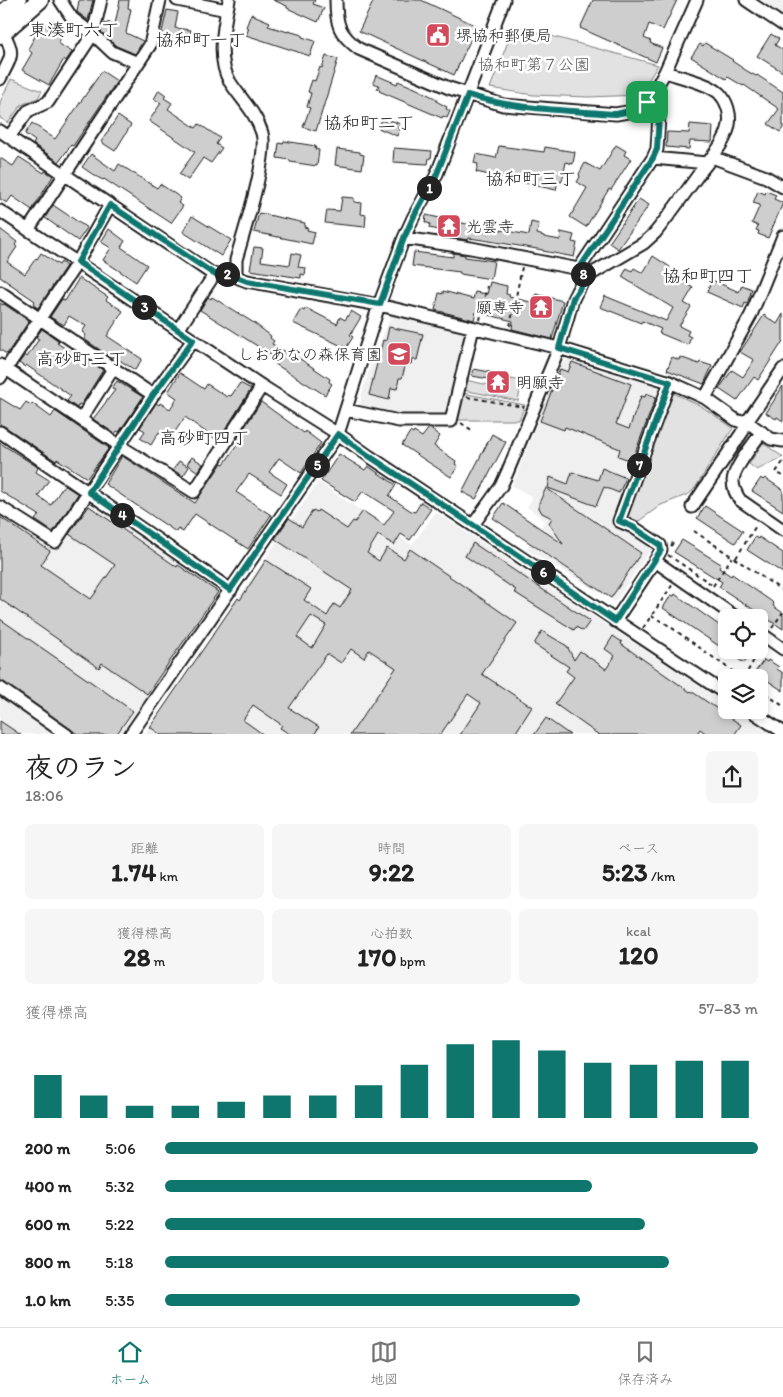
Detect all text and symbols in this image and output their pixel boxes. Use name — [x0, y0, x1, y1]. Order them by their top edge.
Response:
district label: 東湊町六丁 — [29, 19, 119, 41]
public building icon: 堺協和郵便局 — [425, 22, 451, 48]
place label: 堺協和郵便局 — [456, 26, 552, 45]
district label: 協和町一丁 — [156, 29, 246, 51]
park label: 協和町第７公園 — [478, 55, 590, 74]
pin — [626, 81, 668, 123]
icon: arrive — [633, 88, 661, 116]
district label: 協和町二丁 — [324, 112, 414, 134]
district label: 協和町三丁 — [486, 168, 576, 190]
pin: 1 — [416, 176, 442, 200]
text: 1 — [426, 180, 433, 197]
temple icon: 光雲寺 — [436, 213, 462, 239]
place label: 光雲寺 — [466, 217, 514, 236]
pin: 2 — [214, 262, 240, 286]
pin: 8 — [570, 262, 596, 286]
district label: 協和町四丁 — [663, 265, 753, 287]
text: 2 — [224, 266, 231, 283]
text: 8 — [580, 266, 587, 283]
pin: 3 — [132, 294, 156, 320]
temple icon: 願専寺 — [528, 294, 554, 320]
place label: 願専寺 — [476, 298, 524, 317]
text: 3 — [141, 299, 148, 316]
school or university icon: しおあなの森保育園 — [386, 341, 412, 367]
place label: しおあなの森保育園 — [238, 345, 382, 364]
district label: 高砂町三丁 — [36, 348, 126, 370]
temple icon: 明願寺 — [485, 369, 511, 395]
place label: 明願寺 — [516, 373, 564, 392]
district label: 高砂町四丁 — [159, 427, 249, 449]
pin: 5 — [304, 452, 330, 478]
pin: 7 — [626, 452, 652, 478]
text: 5 — [314, 457, 321, 474]
text: 7 — [636, 457, 643, 474]
pin: 4 — [110, 502, 134, 528]
text: 4 — [118, 507, 127, 524]
pin: 6 — [530, 560, 556, 584]
text: 6 — [540, 564, 547, 581]
map controls — [718, 609, 768, 719]
button: locate — [718, 609, 768, 659]
button: layers — [718, 669, 768, 719]
text: 夜のラン — [25, 750, 137, 784]
button: share — [706, 751, 758, 803]
text: 18:06 — [25, 786, 63, 805]
text: 距離 — [131, 840, 159, 857]
text: 時間 — [378, 840, 406, 857]
text: ペース — [618, 840, 659, 857]
text: 1.74 — [111, 857, 156, 887]
text: 9:22 — [369, 857, 414, 887]
text: 5:23 — [602, 857, 648, 887]
text: km — [156, 868, 178, 885]
text: /km — [648, 868, 675, 885]
text: kcal — [626, 923, 651, 940]
text: 獲得標高 — [117, 925, 173, 942]
text: 心拍数 — [371, 925, 413, 942]
text: 120 — [618, 940, 659, 970]
text: 28 — [124, 942, 150, 972]
text: 170 — [357, 942, 397, 972]
text: m — [150, 953, 165, 970]
text: bpm — [397, 953, 426, 970]
text: 57–83 m — [698, 999, 758, 1018]
text: 獲得標高 — [25, 1003, 89, 1022]
text: 200 m — [25, 1139, 70, 1158]
text: 5:06 — [105, 1139, 136, 1158]
text: 400 m — [25, 1177, 71, 1196]
text: 5:32 — [105, 1177, 134, 1196]
text: 600 m — [25, 1215, 70, 1234]
text: 5:22 — [105, 1215, 134, 1234]
text: 800 m — [25, 1253, 71, 1272]
text: 5:18 — [105, 1253, 134, 1272]
text: 1.0 km — [25, 1291, 71, 1310]
text: 5:35 — [105, 1291, 134, 1310]
tab: ホーム — [110, 1338, 151, 1388]
tab: 地図 — [370, 1338, 398, 1388]
tab: 保存済み — [617, 1338, 673, 1388]

